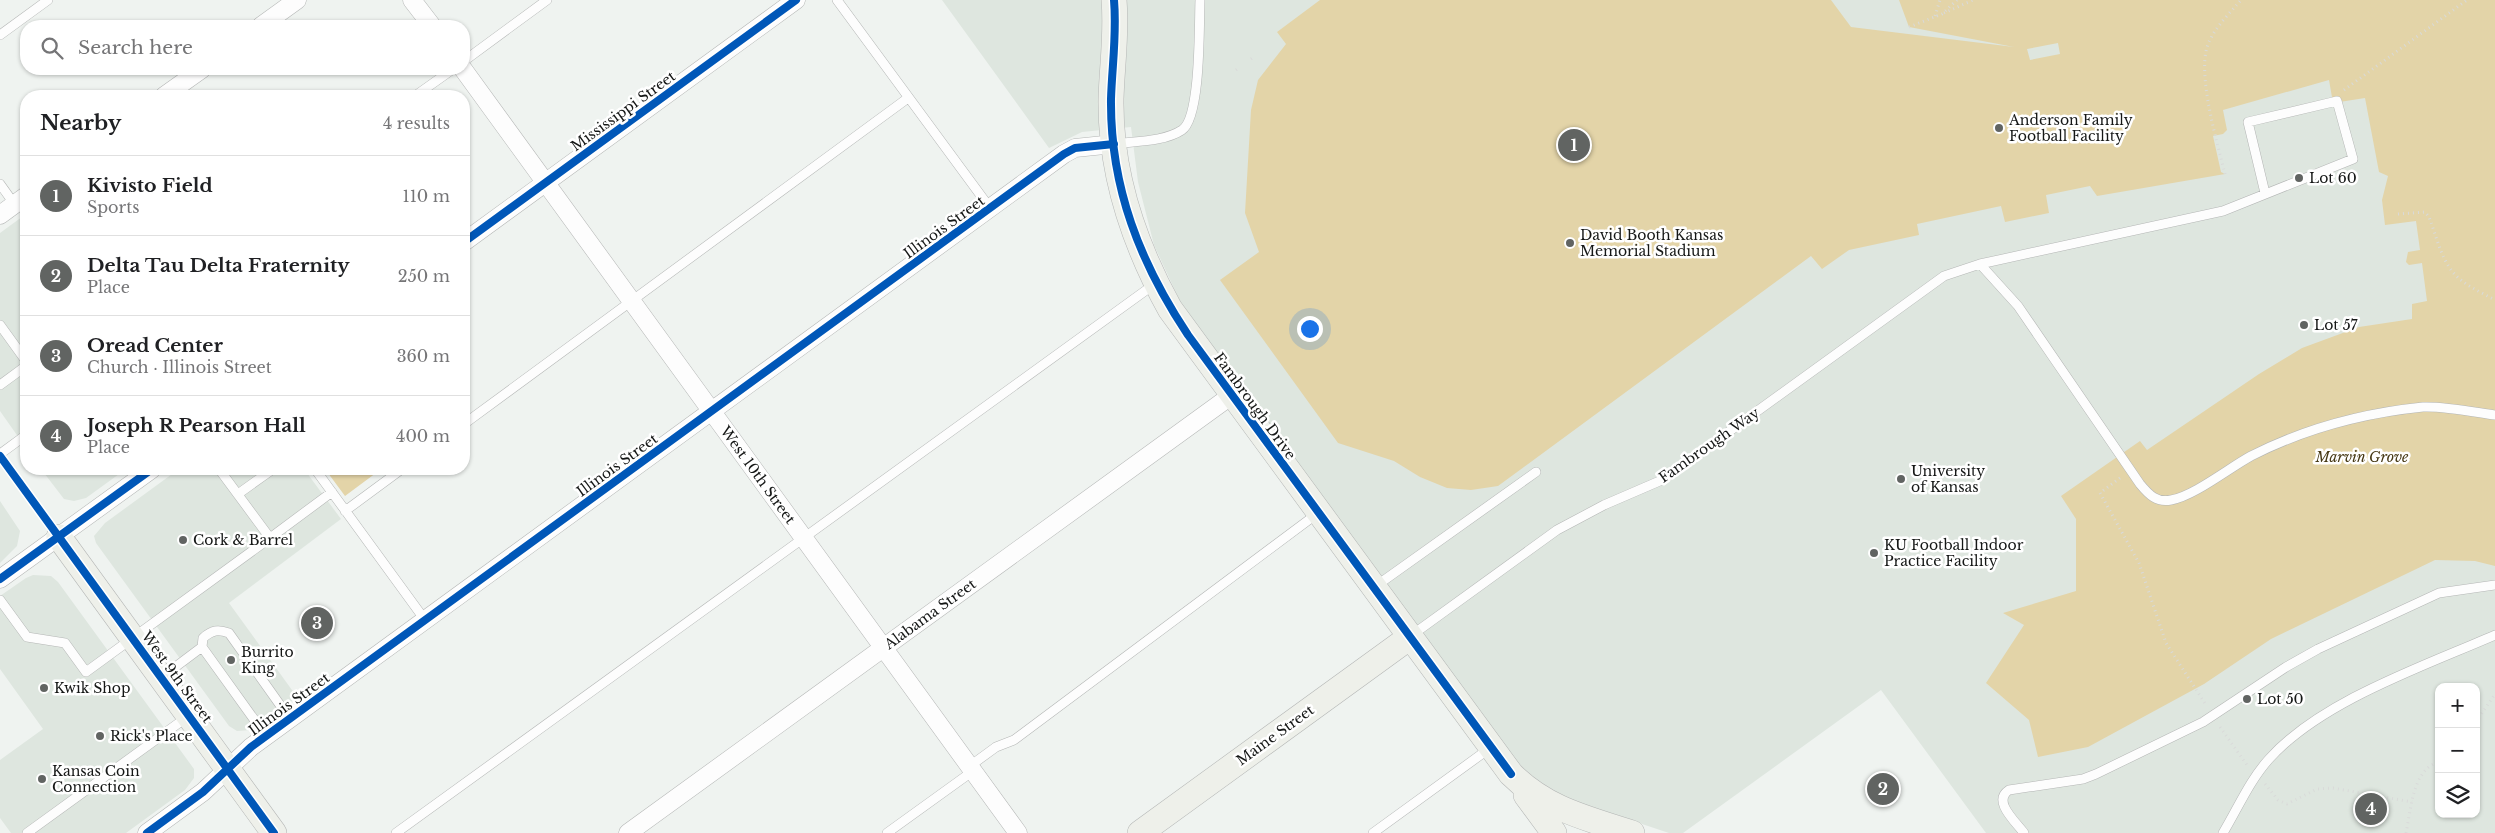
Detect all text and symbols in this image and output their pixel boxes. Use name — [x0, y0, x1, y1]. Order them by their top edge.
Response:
search box — [20, 20, 470, 75]
icon: search — [38, 34, 66, 62]
text: Search here — [78, 36, 193, 59]
street label: Mississippi Street — [567, 67, 679, 155]
text: Nearby — [40, 110, 121, 136]
place label: Anderson Family Football Facility — [2008, 111, 2133, 145]
text: 4 results — [383, 113, 450, 133]
marker: Anderson Family Football Facility — [1993, 122, 2005, 134]
pin: 1 — [1558, 126, 1590, 164]
place label: Lot 60 — [2309, 169, 2357, 187]
marker: Lot 60 — [2293, 172, 2305, 184]
text: Kivisto Field — [87, 174, 213, 197]
text: 1 — [53, 186, 59, 206]
text: 110 m — [403, 186, 450, 206]
street label: Illinois Street — [900, 191, 989, 262]
text: Sports — [87, 197, 140, 217]
place label: David Booth Kansas Memorial Stadium — [1580, 226, 1723, 260]
marker: David Booth Kansas Memorial Stadium — [1564, 237, 1576, 249]
text: Delta Tau Delta Fraternity — [87, 254, 350, 277]
text: 2 — [51, 266, 61, 286]
text: 250 m — [398, 266, 450, 286]
text: Place — [87, 277, 130, 297]
your location — [1297, 316, 1323, 342]
place label: Lot 57 — [2314, 316, 2359, 334]
marker: Lot 57 — [2298, 319, 2310, 331]
text: Oread Center — [87, 334, 223, 357]
text: 3 — [51, 346, 61, 366]
text: 360 m — [397, 346, 450, 366]
street label: Fambrough Drive — [1210, 349, 1300, 463]
text: Church · Illinois Street — [87, 357, 272, 377]
street label: Fambrough Way — [1655, 403, 1763, 487]
text: Joseph R Pearson Hall — [87, 414, 306, 437]
street label: West 10th Street — [716, 422, 800, 528]
text: 4 — [51, 426, 61, 446]
text: 400 m — [396, 426, 450, 446]
street label: Illinois Street — [573, 429, 662, 500]
text: Place — [87, 437, 130, 457]
park label: Marvin Grove — [2315, 448, 2409, 466]
place label: University of Kansas — [1911, 462, 1985, 496]
marker: University of Kansas — [1895, 473, 1907, 485]
place label: Cork & Barrel — [193, 531, 294, 549]
marker: Cork & Barrel — [177, 534, 189, 546]
place label: KU Football Indoor Practice Facility — [1884, 536, 2024, 570]
marker: KU Football Indoor Practice Facility — [1868, 547, 1880, 559]
street label: Alabama Street — [880, 574, 980, 654]
pin: 3 — [301, 604, 333, 642]
street label: West 9th Street — [137, 627, 217, 727]
place label: Burrito King — [241, 643, 294, 677]
marker: Burrito King — [225, 654, 237, 666]
street label: Illinois Street — [245, 668, 334, 739]
place label: Kwik Shop — [54, 679, 131, 697]
marker: Kwik Shop — [38, 682, 50, 694]
map controls — [2435, 683, 2480, 818]
button: + — [2435, 683, 2480, 728]
place label: Lot 50 — [2257, 690, 2304, 708]
marker: Lot 50 — [2241, 693, 2253, 705]
street label: Maine Street — [1233, 700, 1318, 769]
place label: Rick's Place — [110, 727, 192, 745]
button: − — [2435, 728, 2480, 773]
marker: Rick's Place — [94, 730, 106, 742]
place label: Kansas Coin Connection — [52, 762, 140, 796]
pin: 2 — [1867, 770, 1899, 808]
marker: Kansas Coin Connection — [36, 773, 48, 785]
button: layers — [2435, 773, 2480, 818]
pin: 4 — [2355, 790, 2387, 828]

